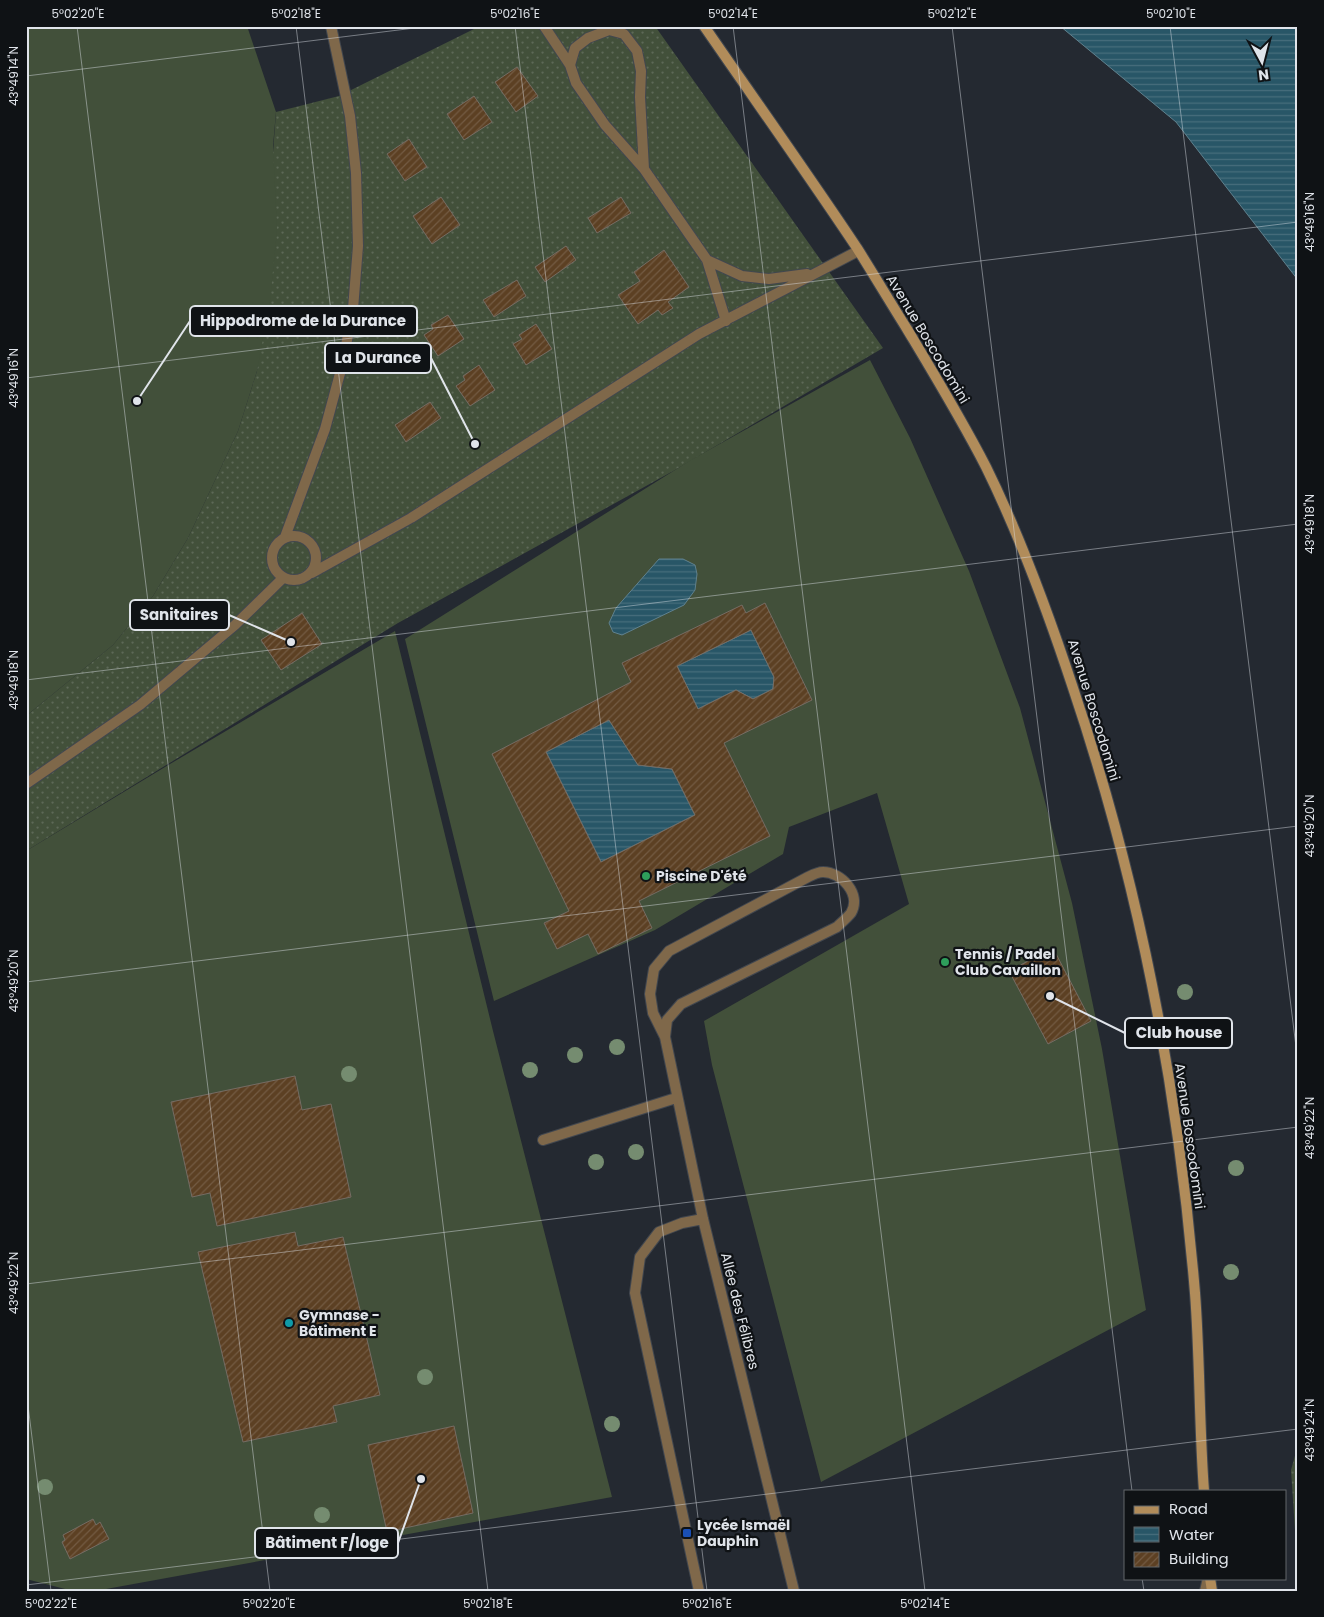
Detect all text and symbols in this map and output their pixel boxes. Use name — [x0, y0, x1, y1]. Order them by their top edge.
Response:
text: 5°02'20"E — [52, 5, 104, 22]
text: 5°02'18"E — [271, 5, 321, 22]
text: 5°02'16"E — [490, 5, 540, 22]
text: 5°02'14"E — [708, 5, 758, 22]
text: 5°02'12"E — [927, 5, 977, 22]
text: 5°02'10"E — [1146, 5, 1196, 22]
north arrow — [1236, 38, 1286, 88]
text: 43°49'14"N — [5, 46, 22, 106]
text: N — [1257, 64, 1270, 85]
text: 43°49'16"N — [1301, 192, 1318, 252]
street label: Avenue Boscodomini — [881, 271, 975, 407]
callout: Hippodrome de la Durance — [190, 306, 417, 336]
text: Hippodrome de la Durance — [200, 310, 406, 331]
callout: La Durance — [325, 343, 431, 373]
text: La Durance — [335, 347, 421, 368]
text: 43°49'16"N — [5, 348, 22, 408]
text: 43°49'18"N — [1301, 494, 1318, 554]
callout: Sanitaires — [130, 600, 229, 630]
text: Sanitaires — [140, 604, 218, 625]
street label: Avenue Boscodomini — [1063, 637, 1125, 783]
text: 43°49'18"N — [5, 650, 22, 710]
text: 43°49'20"N — [1301, 795, 1318, 857]
place label: Piscine D'été — [656, 866, 747, 886]
marker: Piscine D'été — [640, 870, 652, 882]
place label: Tennis / Padel Club Cavaillon — [955, 944, 1061, 980]
text: 43°49'20"N — [5, 950, 22, 1012]
marker: Tennis / Padel Club Cavaillon — [939, 956, 951, 968]
callout: Club house — [1125, 1018, 1232, 1048]
text: Club house — [1136, 1022, 1222, 1043]
street label: Avenue Boscodomini — [1170, 1062, 1210, 1210]
text: 43°49'22"N — [1301, 1097, 1318, 1159]
street label: Allée des Félibres — [716, 1250, 764, 1372]
text: 43°49'22"N — [5, 1252, 22, 1314]
place label: Gymnase - Bâtiment E — [299, 1305, 380, 1341]
marker: Gymnase - Bâtiment E — [283, 1317, 295, 1329]
text: 43°49'24"N — [1301, 1399, 1318, 1461]
legend — [1124, 1490, 1286, 1580]
text: Road — [1169, 1498, 1208, 1519]
place label: Lycée Ismaël Dauphin — [697, 1515, 790, 1551]
text: Water — [1169, 1524, 1215, 1545]
marker: Lycée Ismaël Dauphin — [681, 1527, 693, 1539]
callout: Bâtiment F/loge — [255, 1528, 398, 1558]
text: Bâtiment F/loge — [265, 1532, 389, 1553]
text: Building — [1169, 1548, 1229, 1569]
text: 5°02'22"E — [25, 1595, 77, 1612]
text: 5°02'20"E — [243, 1595, 295, 1612]
text: 5°02'18"E — [463, 1595, 513, 1612]
text: 5°02'16"E — [682, 1595, 732, 1612]
text: 5°02'14"E — [900, 1595, 950, 1612]

